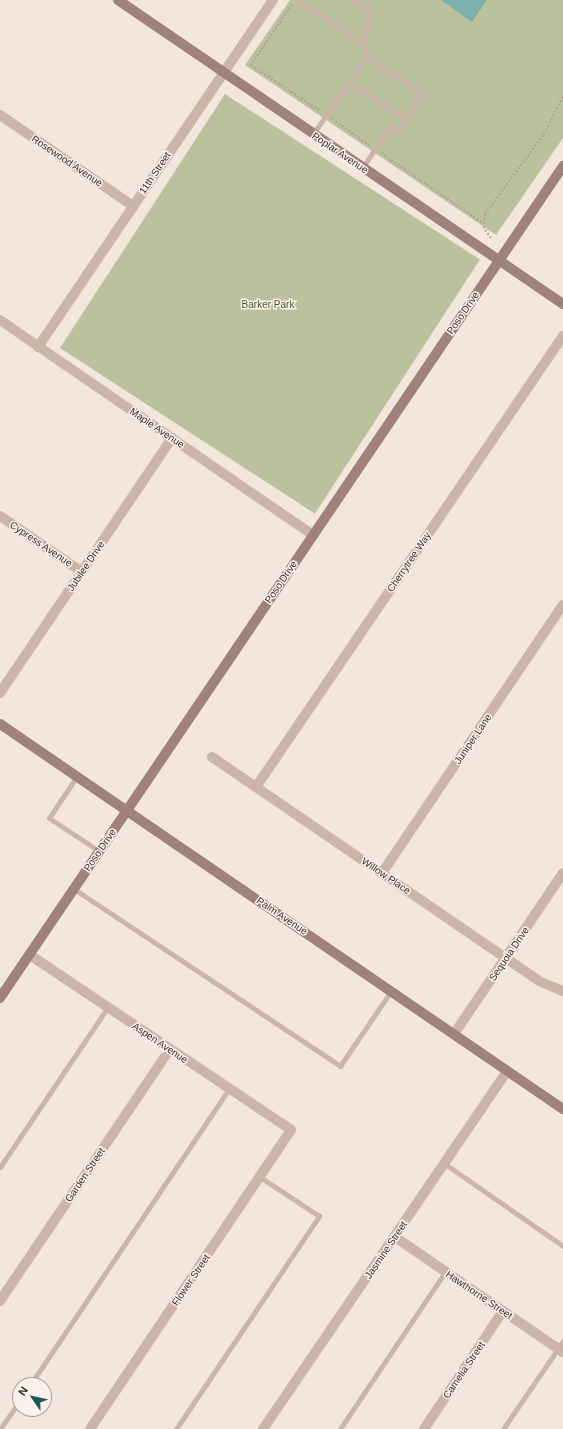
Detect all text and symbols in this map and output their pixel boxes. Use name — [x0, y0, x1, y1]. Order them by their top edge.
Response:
street label: Poplar Avenue — [310, 130, 370, 176]
street label: Rosewood Avenue — [29, 133, 105, 189]
street label: 11th Street — [137, 150, 173, 196]
street label: Poso Drive — [444, 289, 482, 337]
park label: Barker Park — [242, 299, 294, 311]
street label: Maple Avenue — [127, 405, 187, 451]
street label: Cypress Avenue — [7, 519, 75, 569]
street label: Cherrytree Way — [385, 530, 433, 594]
street label: Jubilee Drive — [65, 539, 107, 593]
street label: Poso Drive — [262, 558, 300, 606]
street label: Juniper Lane — [452, 712, 494, 766]
street label: Poso Drive — [81, 826, 119, 874]
street label: Willow Place — [359, 855, 413, 897]
street label: Palm Avenue — [254, 894, 310, 938]
street label: Sequoia Drive — [486, 925, 532, 983]
street label: Aspen Avenue — [130, 1020, 190, 1066]
street label: Garden Street — [62, 1146, 108, 1204]
street label: Jasmine Street — [362, 1219, 410, 1281]
street label: Flower Street — [169, 1252, 213, 1308]
street label: Hawthorne Street — [443, 1268, 515, 1322]
street label: Camelia Street — [441, 1339, 487, 1401]
north arrow — [12, 1377, 52, 1417]
text: N — [16, 1384, 30, 1398]

